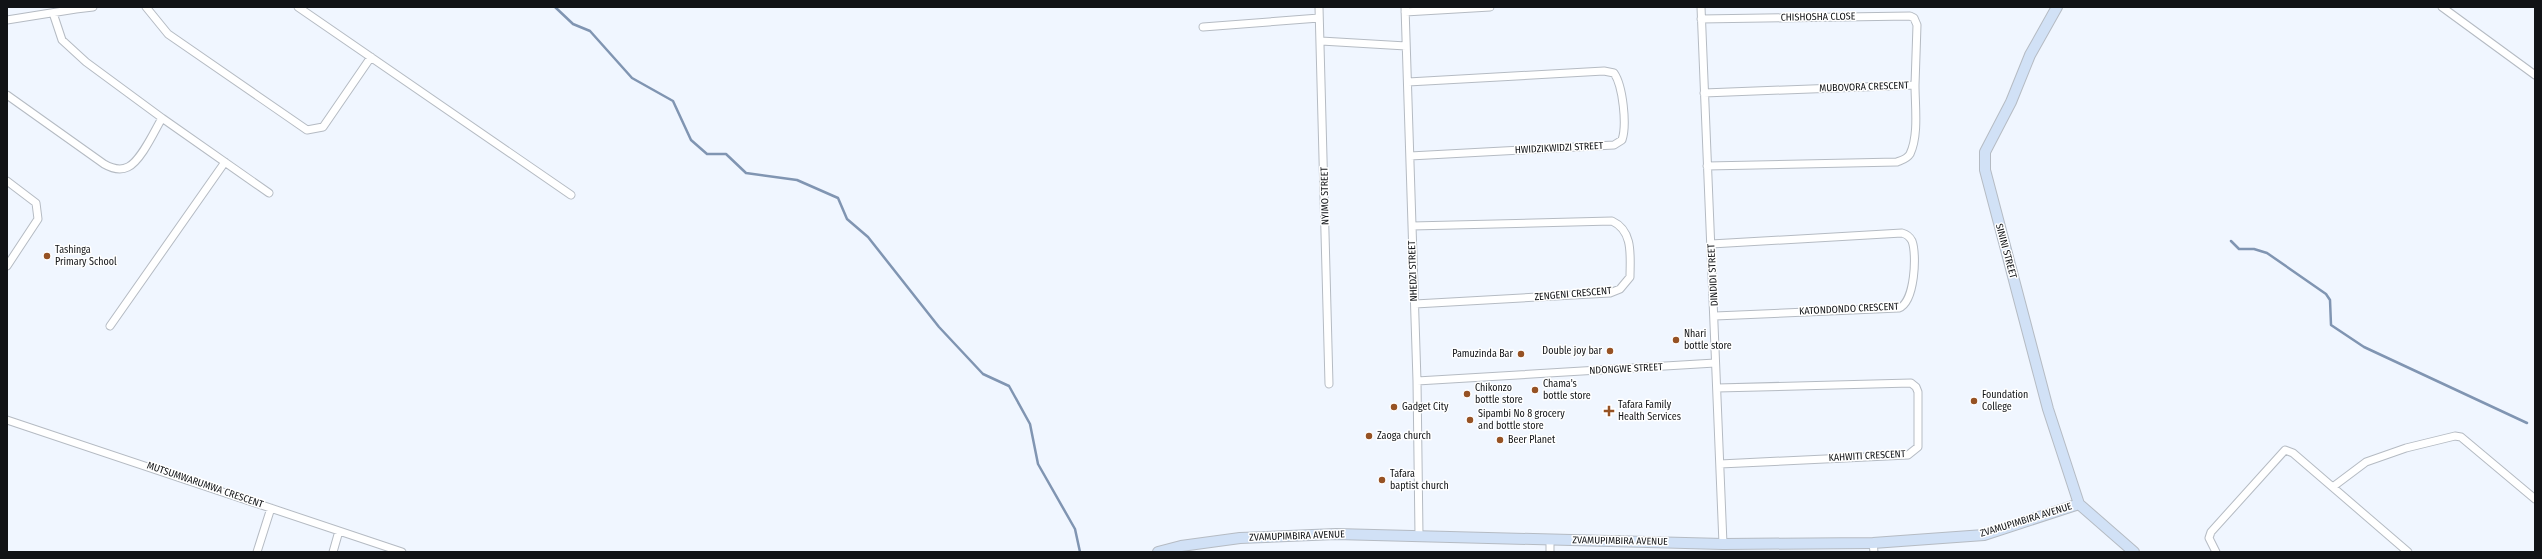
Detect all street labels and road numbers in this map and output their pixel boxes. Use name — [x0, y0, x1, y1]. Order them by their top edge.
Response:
street label: CHISHOSHA CLOSE — [1781, 10, 1856, 24]
street label: MUBOVORA CRESCENT — [1819, 79, 1909, 95]
street label: HWIDZIKWIDZI STREET — [1514, 140, 1604, 156]
street label: NYIMO STREET — [1318, 166, 1332, 225]
street label: SININI STREET — [1993, 222, 2019, 280]
street label: NHEDZI STREET — [1406, 240, 1420, 302]
street label: DINDIDI STREET — [1705, 243, 1721, 307]
street label: ZENGENI CRESCENT — [1534, 285, 1612, 303]
street label: KATONDONDO CRESCENT — [1799, 300, 1900, 318]
street label: NDONGWE STREET — [1589, 361, 1663, 377]
street label: KAHWITI CRESCENT — [1828, 448, 1906, 464]
street label: MUTSUMWARUMWA CRESCENT — [145, 459, 265, 511]
street label: ZVAMUPIMBIRA AVENUE — [1979, 500, 2074, 540]
street label: ZVAMUPIMBIRA AVENUE — [1249, 528, 1345, 544]
street label: ZVAMUPIMBIRA AVENUE — [1572, 534, 1668, 548]

